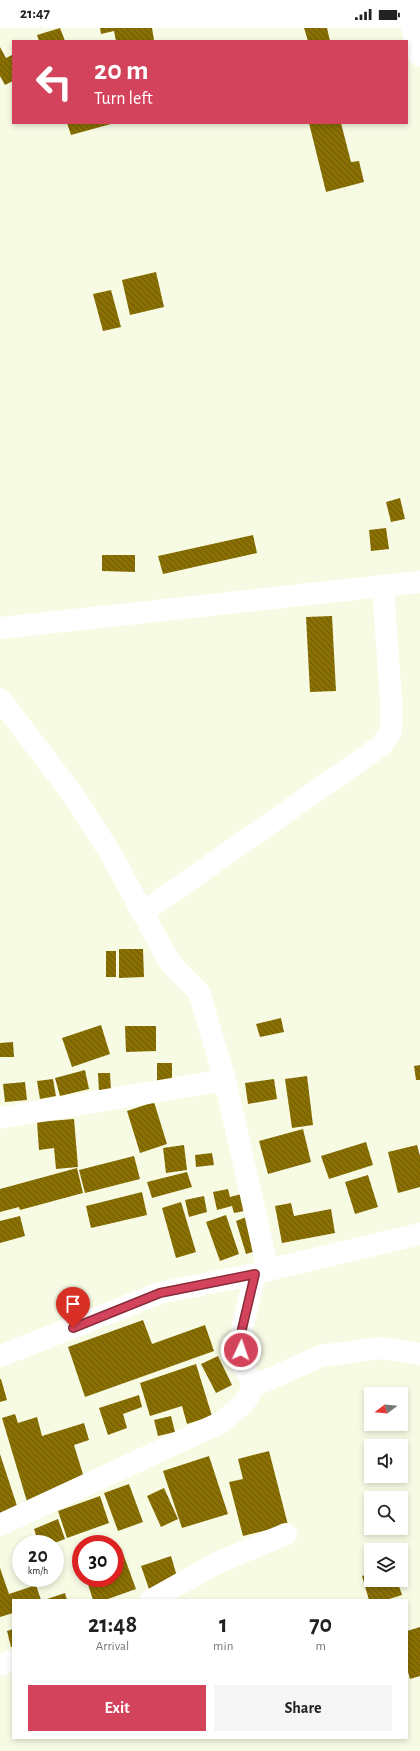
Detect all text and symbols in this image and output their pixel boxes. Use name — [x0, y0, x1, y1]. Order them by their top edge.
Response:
text: 21:47 — [20, 6, 50, 21]
icon: left — [28, 56, 80, 108]
text: 20 m — [94, 57, 149, 85]
text: Turn left — [94, 90, 153, 108]
pin — [56, 1287, 90, 1328]
icon: arrive — [62, 1293, 84, 1315]
position arrow — [220, 1329, 262, 1371]
north arrow — [364, 1387, 408, 1431]
map controls — [364, 1387, 408, 1587]
button: sound — [364, 1439, 408, 1483]
button: search — [364, 1491, 408, 1535]
speed limit sign: 30 — [72, 1535, 124, 1587]
button: layers — [364, 1543, 408, 1587]
text: 20 — [28, 1546, 48, 1566]
text: km/h — [28, 1566, 48, 1576]
text: 21:48 — [88, 1613, 137, 1637]
text: 1 — [219, 1613, 228, 1637]
text: 70 — [309, 1613, 332, 1637]
text: Arrival — [96, 1640, 129, 1653]
text: min — [213, 1640, 233, 1653]
text: m — [315, 1640, 326, 1653]
button: Exit — [28, 1685, 206, 1731]
button: Share — [214, 1685, 392, 1731]

